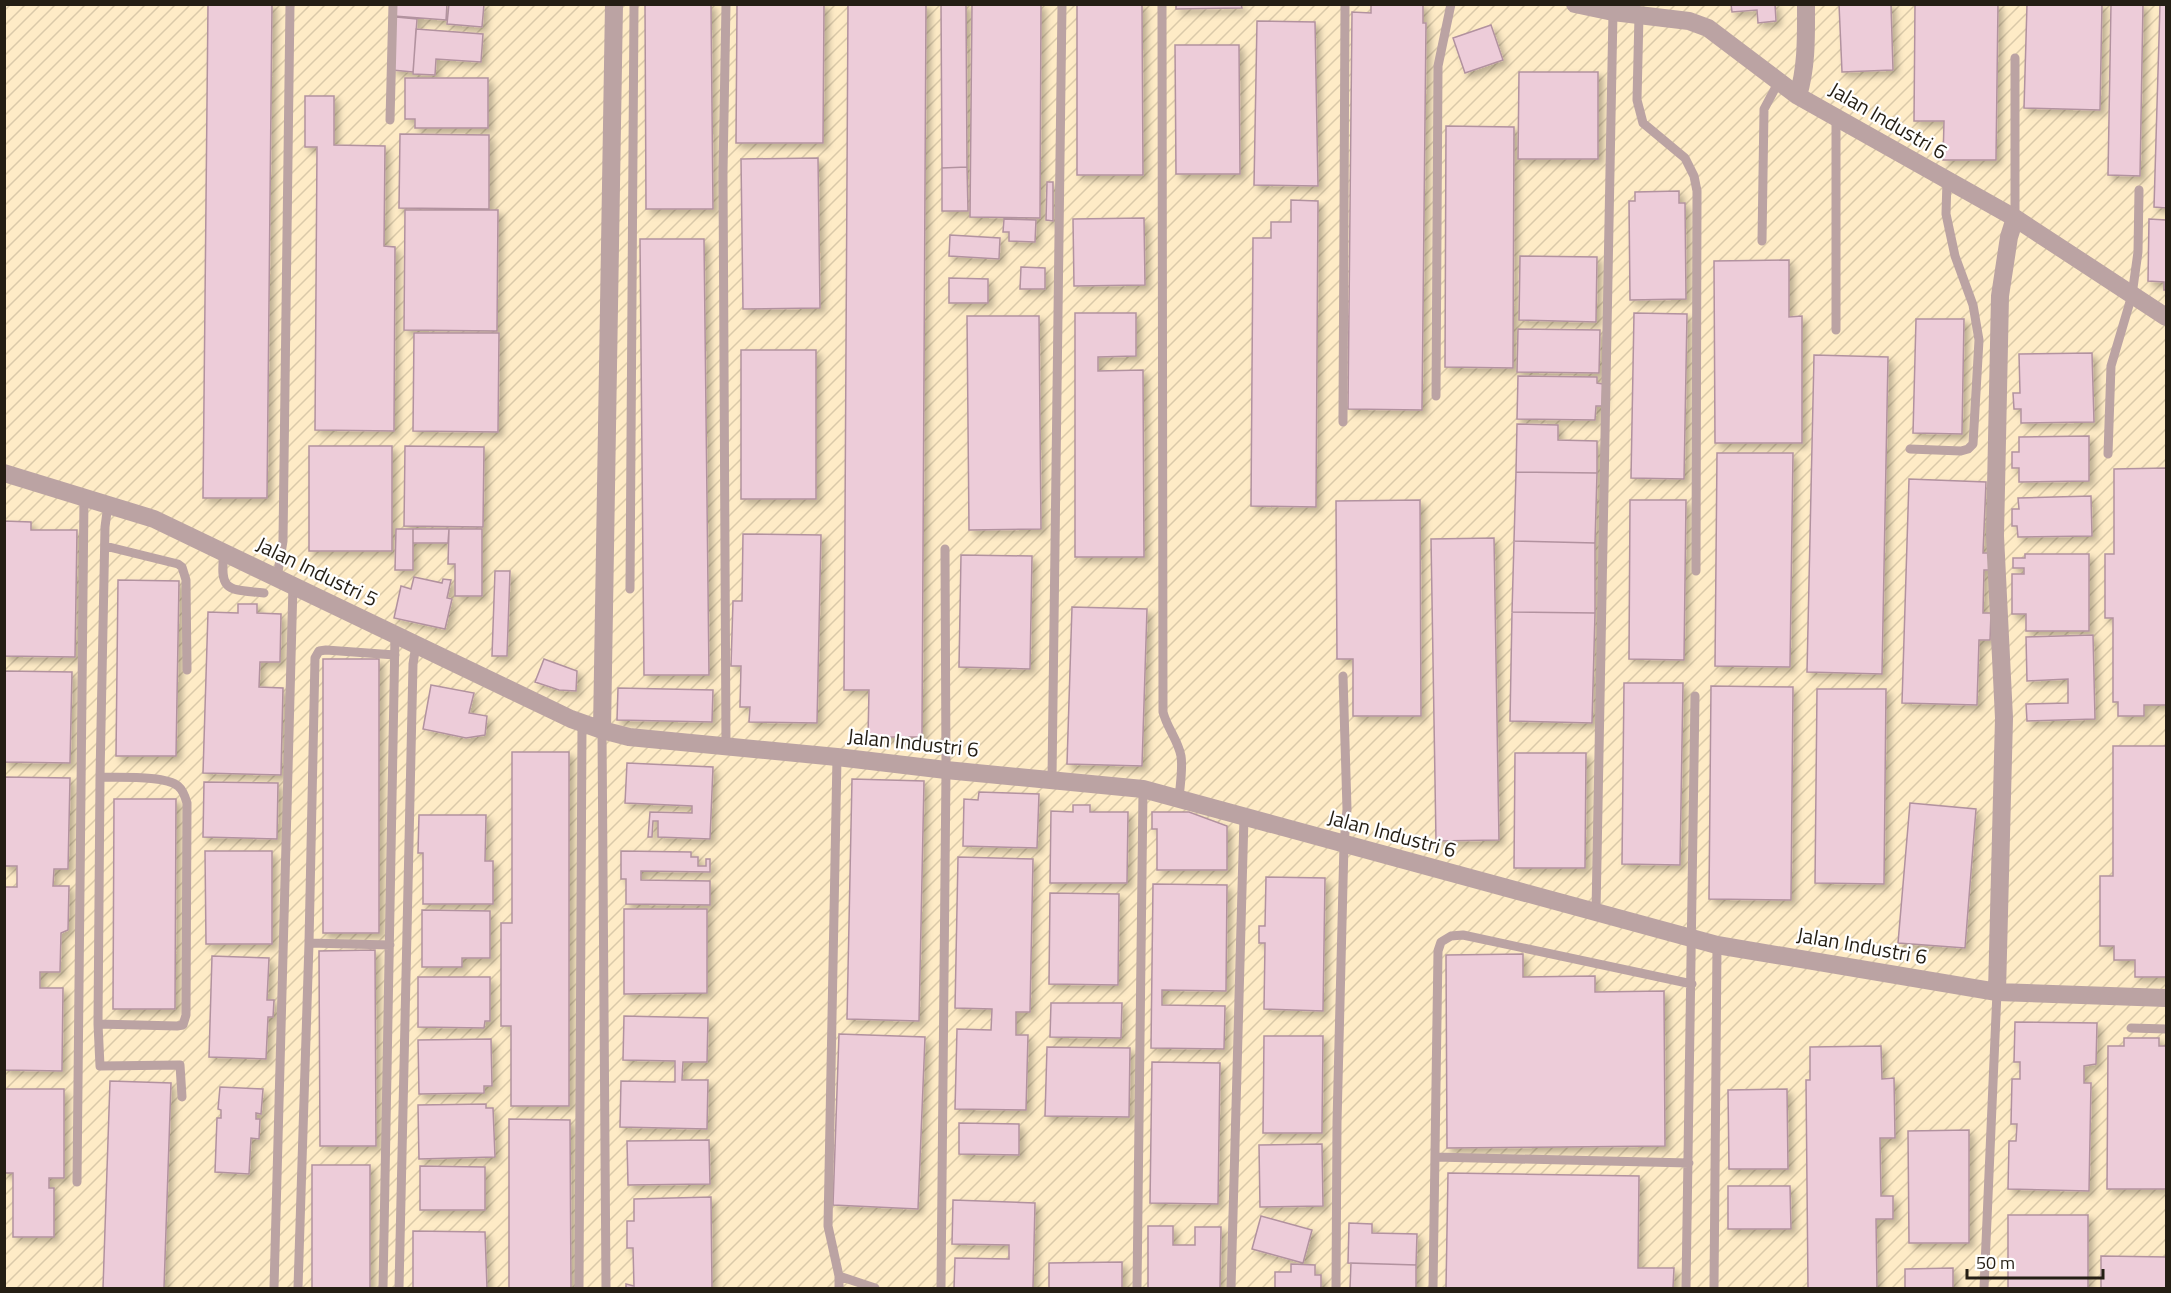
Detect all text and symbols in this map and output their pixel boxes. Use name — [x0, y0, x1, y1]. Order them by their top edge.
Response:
street label: Jalan Industri 6 — [1823, 73, 1954, 167]
street label: Jalan Industri 5 — [251, 528, 384, 614]
street label: Jalan Industri 6 — [846, 719, 980, 765]
street label: Jalan Industri 6 — [1324, 801, 1460, 866]
street label: Jalan Industri 6 — [1794, 918, 1930, 972]
scale bar — [1967, 1242, 2104, 1280]
text: 50 m — [1976, 1249, 2015, 1276]

